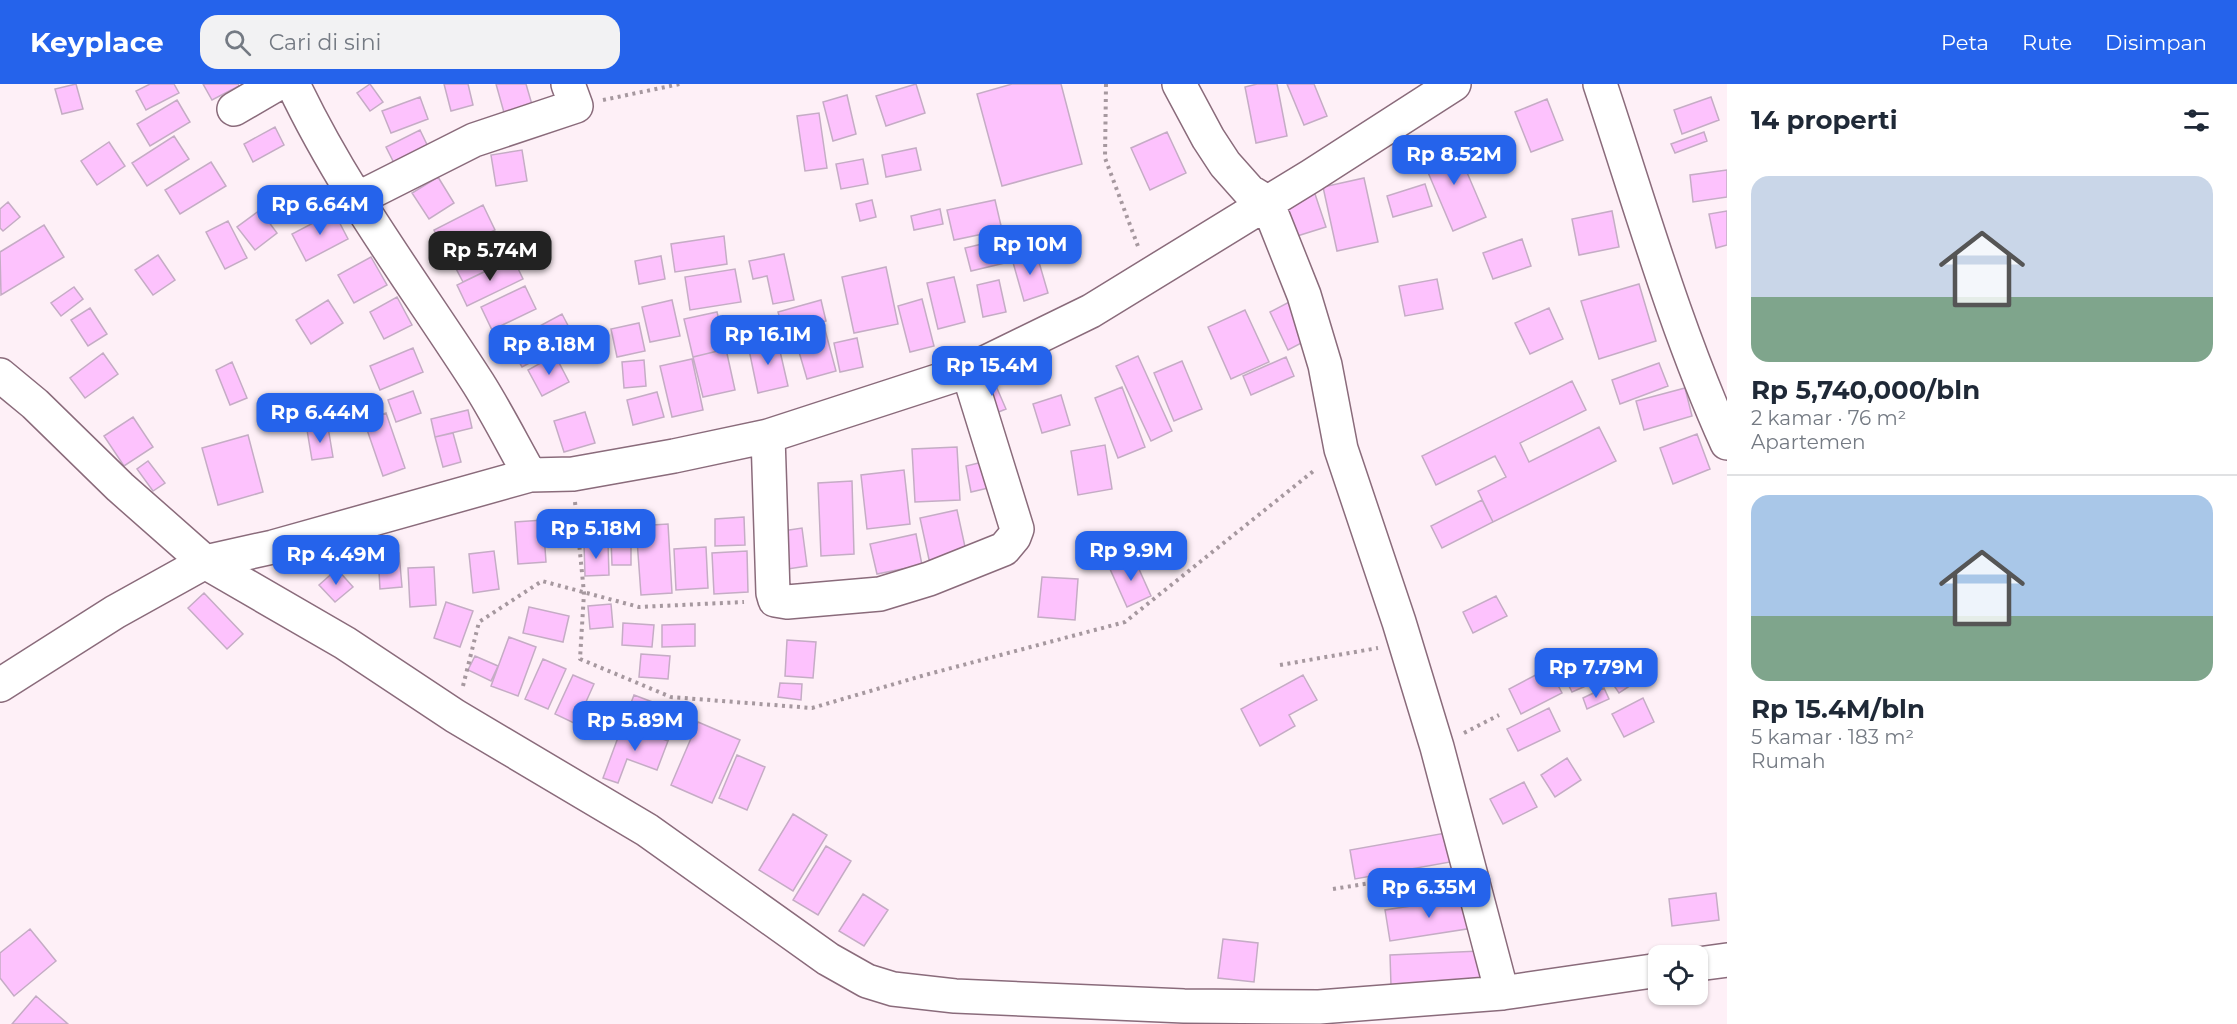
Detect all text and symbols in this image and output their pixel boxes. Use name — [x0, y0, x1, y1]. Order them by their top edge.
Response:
search box — [200, 15, 620, 69]
text: Keyplace — [30, 25, 164, 59]
icon: search — [221, 26, 254, 59]
text: Cari di sini — [269, 29, 381, 56]
text: Peta — [1941, 30, 1989, 55]
text: Rute — [2022, 30, 2072, 55]
text: Disimpan — [2105, 30, 2207, 55]
text: 14 properti — [1751, 104, 1898, 136]
icon: filters — [2180, 104, 2213, 137]
pin: Rp 8.52M — [1392, 135, 1516, 186]
text: Rp 8.52M — [1406, 142, 1502, 166]
pin: Rp 6.64M — [258, 185, 382, 236]
text: Rp 6.64M — [271, 192, 369, 216]
icon: home — [1928, 215, 2036, 323]
pin: Rp 10M — [981, 225, 1079, 276]
pin: Rp 5.74M — [428, 231, 552, 282]
text: Rp 10M — [993, 232, 1067, 256]
text: Rp 5.74M — [443, 238, 537, 262]
pin: Rp 16.1M — [706, 315, 830, 366]
text: Rp 16.1M — [725, 322, 811, 346]
pin: Rp 8.18M — [487, 325, 611, 376]
text: Rp 8.18M — [503, 332, 595, 356]
pin: Rp 15.4M — [930, 346, 1054, 397]
text: Rp 15.4M — [946, 353, 1038, 377]
text: Rp 5,740,000/bln — [1751, 374, 1980, 406]
pin: Rp 6.44M — [258, 393, 382, 444]
text: Rp 6.44M — [271, 400, 370, 424]
text: 2 kamar · 76 m² — [1751, 406, 1906, 430]
text: Apartemen — [1751, 430, 1866, 454]
pin: Rp 5.18M — [534, 509, 658, 560]
text: Rp 5.18M — [550, 516, 642, 540]
pin: Rp 9.9M — [1076, 531, 1186, 582]
icon: home — [1928, 534, 2036, 642]
pin: Rp 4.49M — [274, 535, 398, 586]
text: Rp 9.9M — [1089, 538, 1173, 562]
text: Rp 4.49M — [286, 542, 386, 566]
pin: Rp 7.79M — [1534, 648, 1658, 699]
text: Rp 7.79M — [1549, 655, 1643, 679]
text: Rp 15.4M/bln — [1751, 693, 1925, 725]
pin: Rp 5.89M — [573, 701, 697, 752]
text: Rp 5.89M — [587, 708, 683, 732]
text: 5 kamar · 183 m² — [1751, 725, 1914, 749]
text: Rumah — [1751, 749, 1825, 773]
pin: Rp 6.35M — [1367, 868, 1491, 919]
text: Rp 6.35M — [1381, 875, 1477, 899]
map controls — [1648, 945, 1708, 1005]
button: locate — [1648, 945, 1708, 1005]

